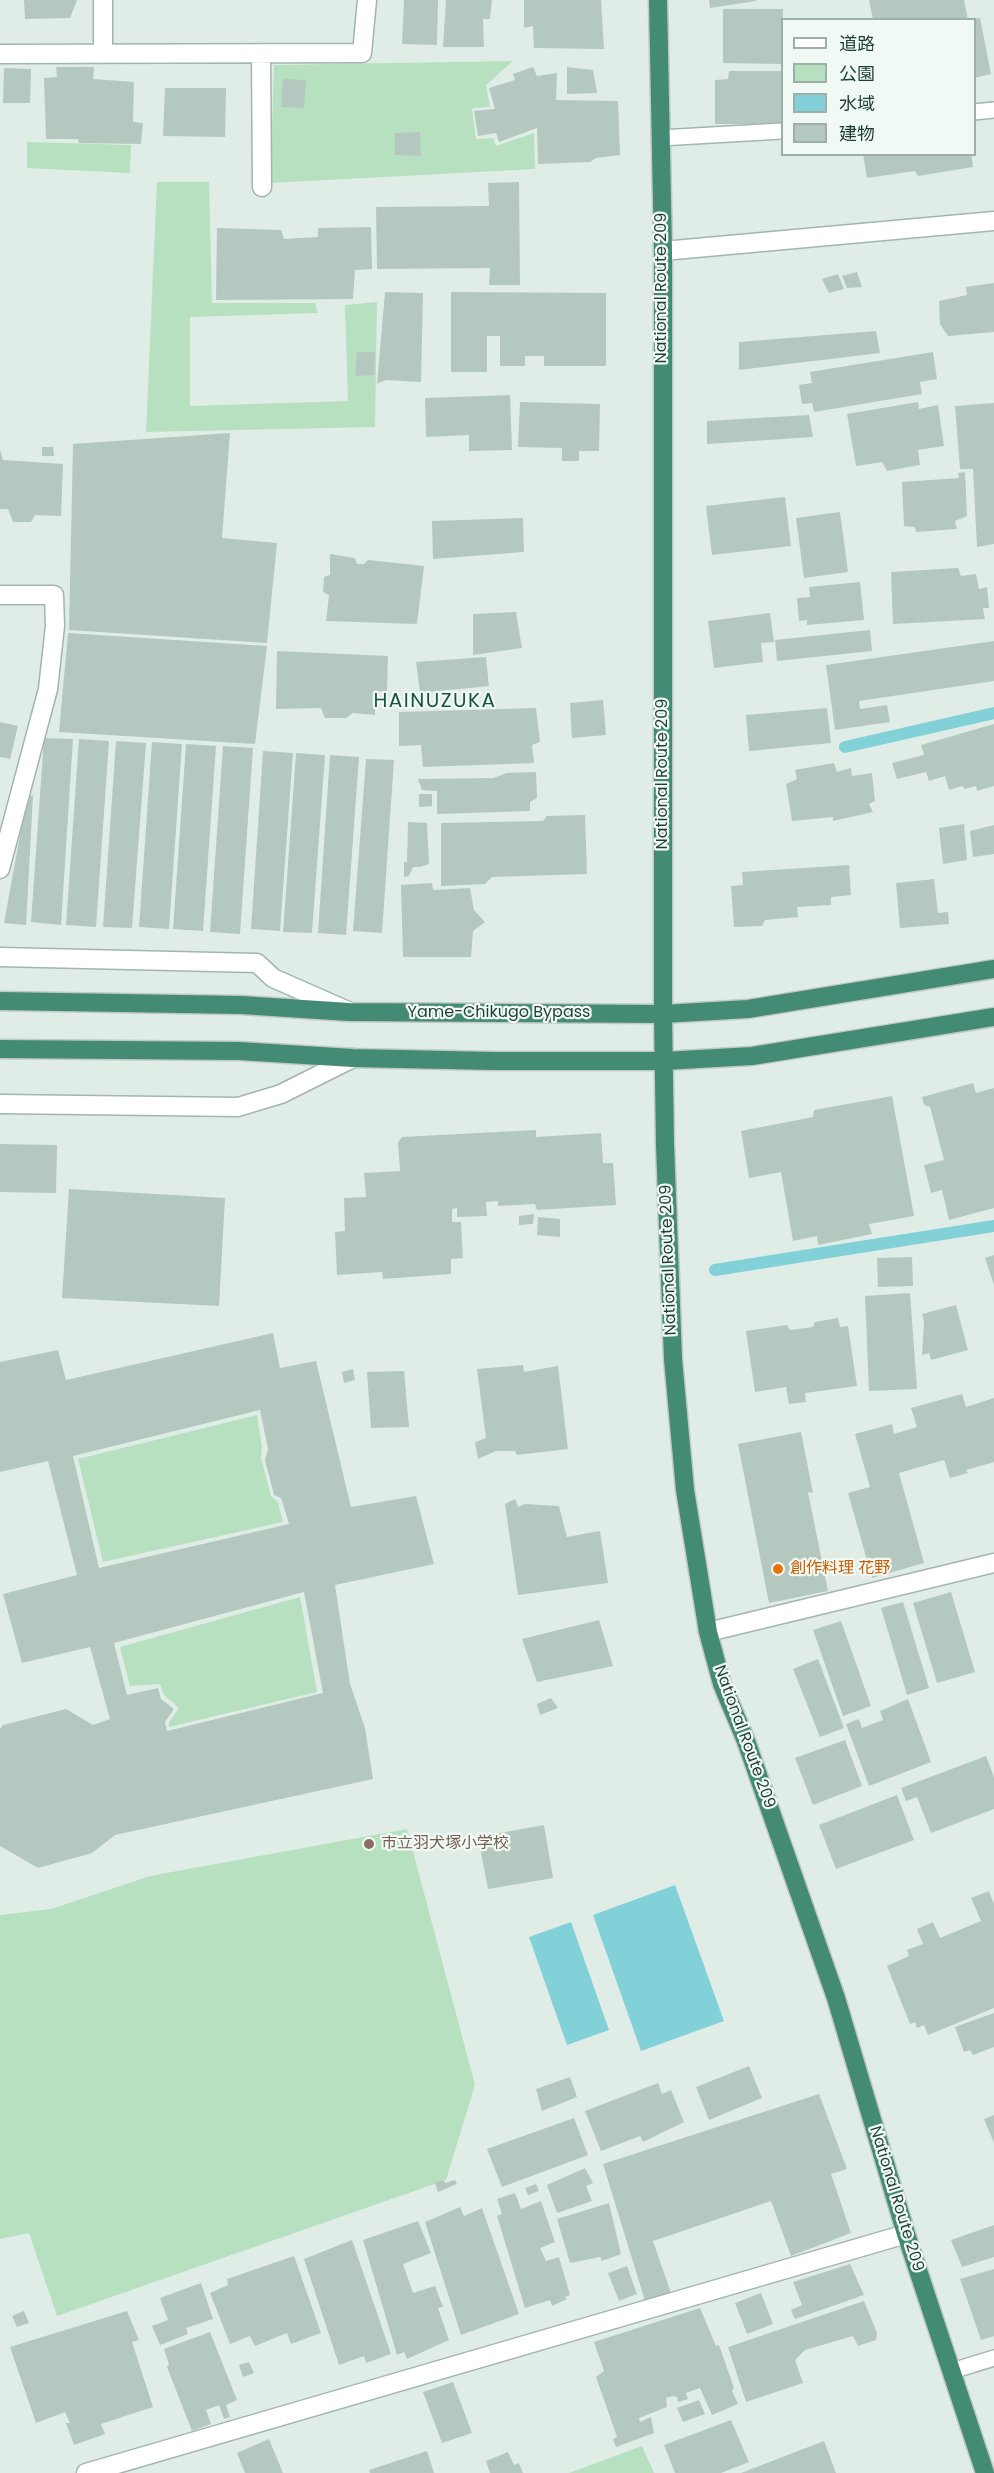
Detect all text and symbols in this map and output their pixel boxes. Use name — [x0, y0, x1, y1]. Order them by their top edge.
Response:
legend — [781, 18, 976, 156]
text: 道路 — [839, 31, 875, 56]
text: 公園 — [839, 61, 875, 86]
text: 水域 — [839, 91, 875, 116]
text: 建物 — [839, 121, 875, 146]
street label: National Route 209 — [652, 213, 672, 363]
district label: HAINUZUKA — [373, 690, 497, 714]
street label: National Route 209 — [653, 699, 673, 849]
street label: Yame-Chikugo Bypass — [408, 1003, 590, 1023]
street label: National Route 209 — [657, 1184, 681, 1336]
place label: 創作料理 花野 — [790, 1559, 890, 1579]
marker: 創作料理 花野 — [771, 1562, 785, 1576]
street label: National Route 209 — [709, 1663, 779, 1811]
place label: 市立羽犬塚小学校 — [381, 1834, 509, 1854]
marker: 市立羽犬塚小学校 — [362, 1837, 376, 1851]
street label: National Route 209 — [865, 2124, 927, 2274]

